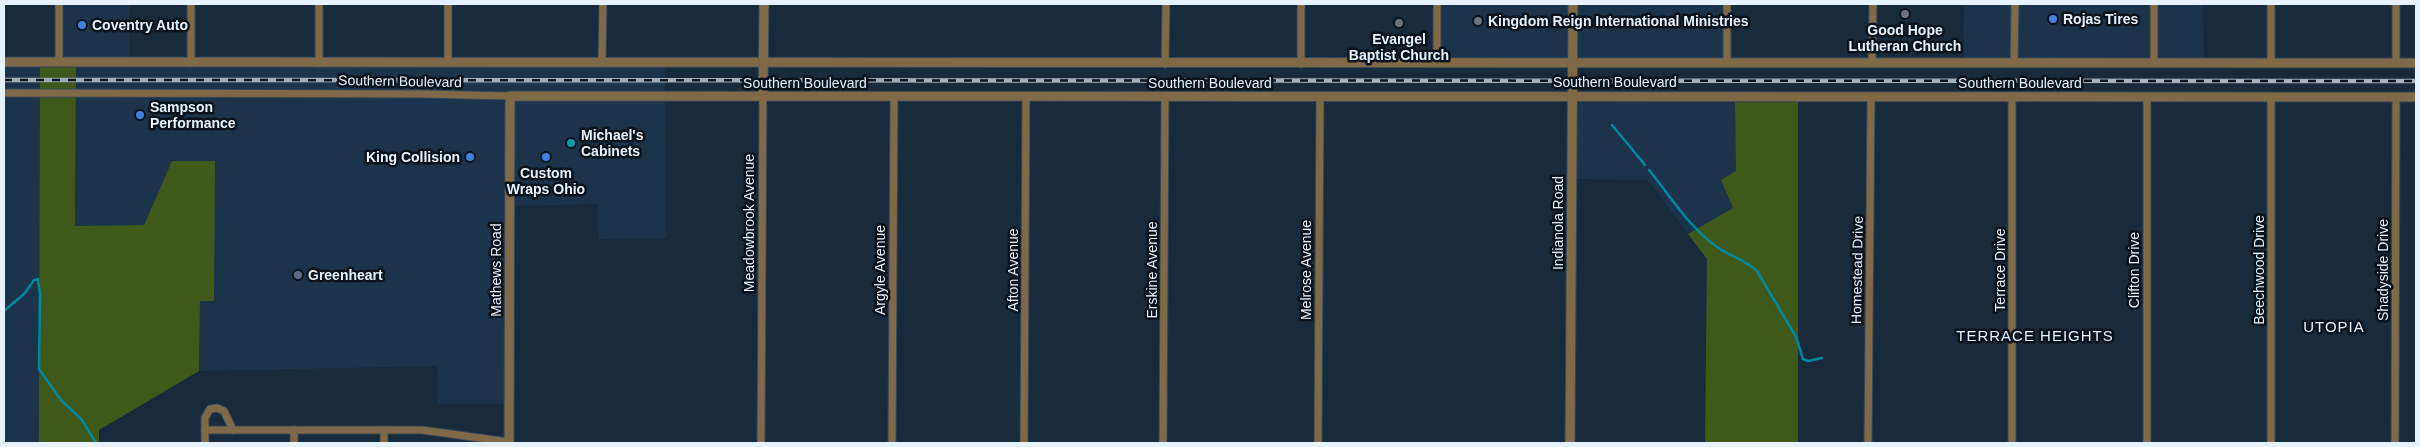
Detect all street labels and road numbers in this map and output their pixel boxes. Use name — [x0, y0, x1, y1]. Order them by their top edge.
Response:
street label: Southern Boulevard — [338, 72, 462, 90]
street label: Southern Boulevard — [1553, 74, 1677, 90]
street label: Southern Boulevard — [743, 75, 867, 91]
street label: Southern Boulevard — [1148, 75, 1272, 91]
street label: Southern Boulevard — [1958, 75, 2082, 91]
street label: Meadowbrook Avenue — [741, 154, 757, 292]
street label: Indianola Road — [1550, 176, 1566, 270]
street label: Beechwood Drive — [2251, 215, 2267, 325]
street label: Homestead Drive — [1848, 216, 1866, 324]
street label: Shadyside Drive — [2375, 219, 2391, 321]
street label: Melrose Avenue — [1298, 220, 1314, 320]
street label: Erskine Avenue — [1144, 221, 1160, 319]
street label: Mathews Road — [488, 223, 504, 317]
street label: Argyle Avenue — [872, 225, 888, 315]
street label: Afton Avenue — [1005, 228, 1021, 312]
street label: Terrace Drive — [1992, 228, 2008, 312]
street label: Clifton Drive — [2126, 232, 2142, 308]

